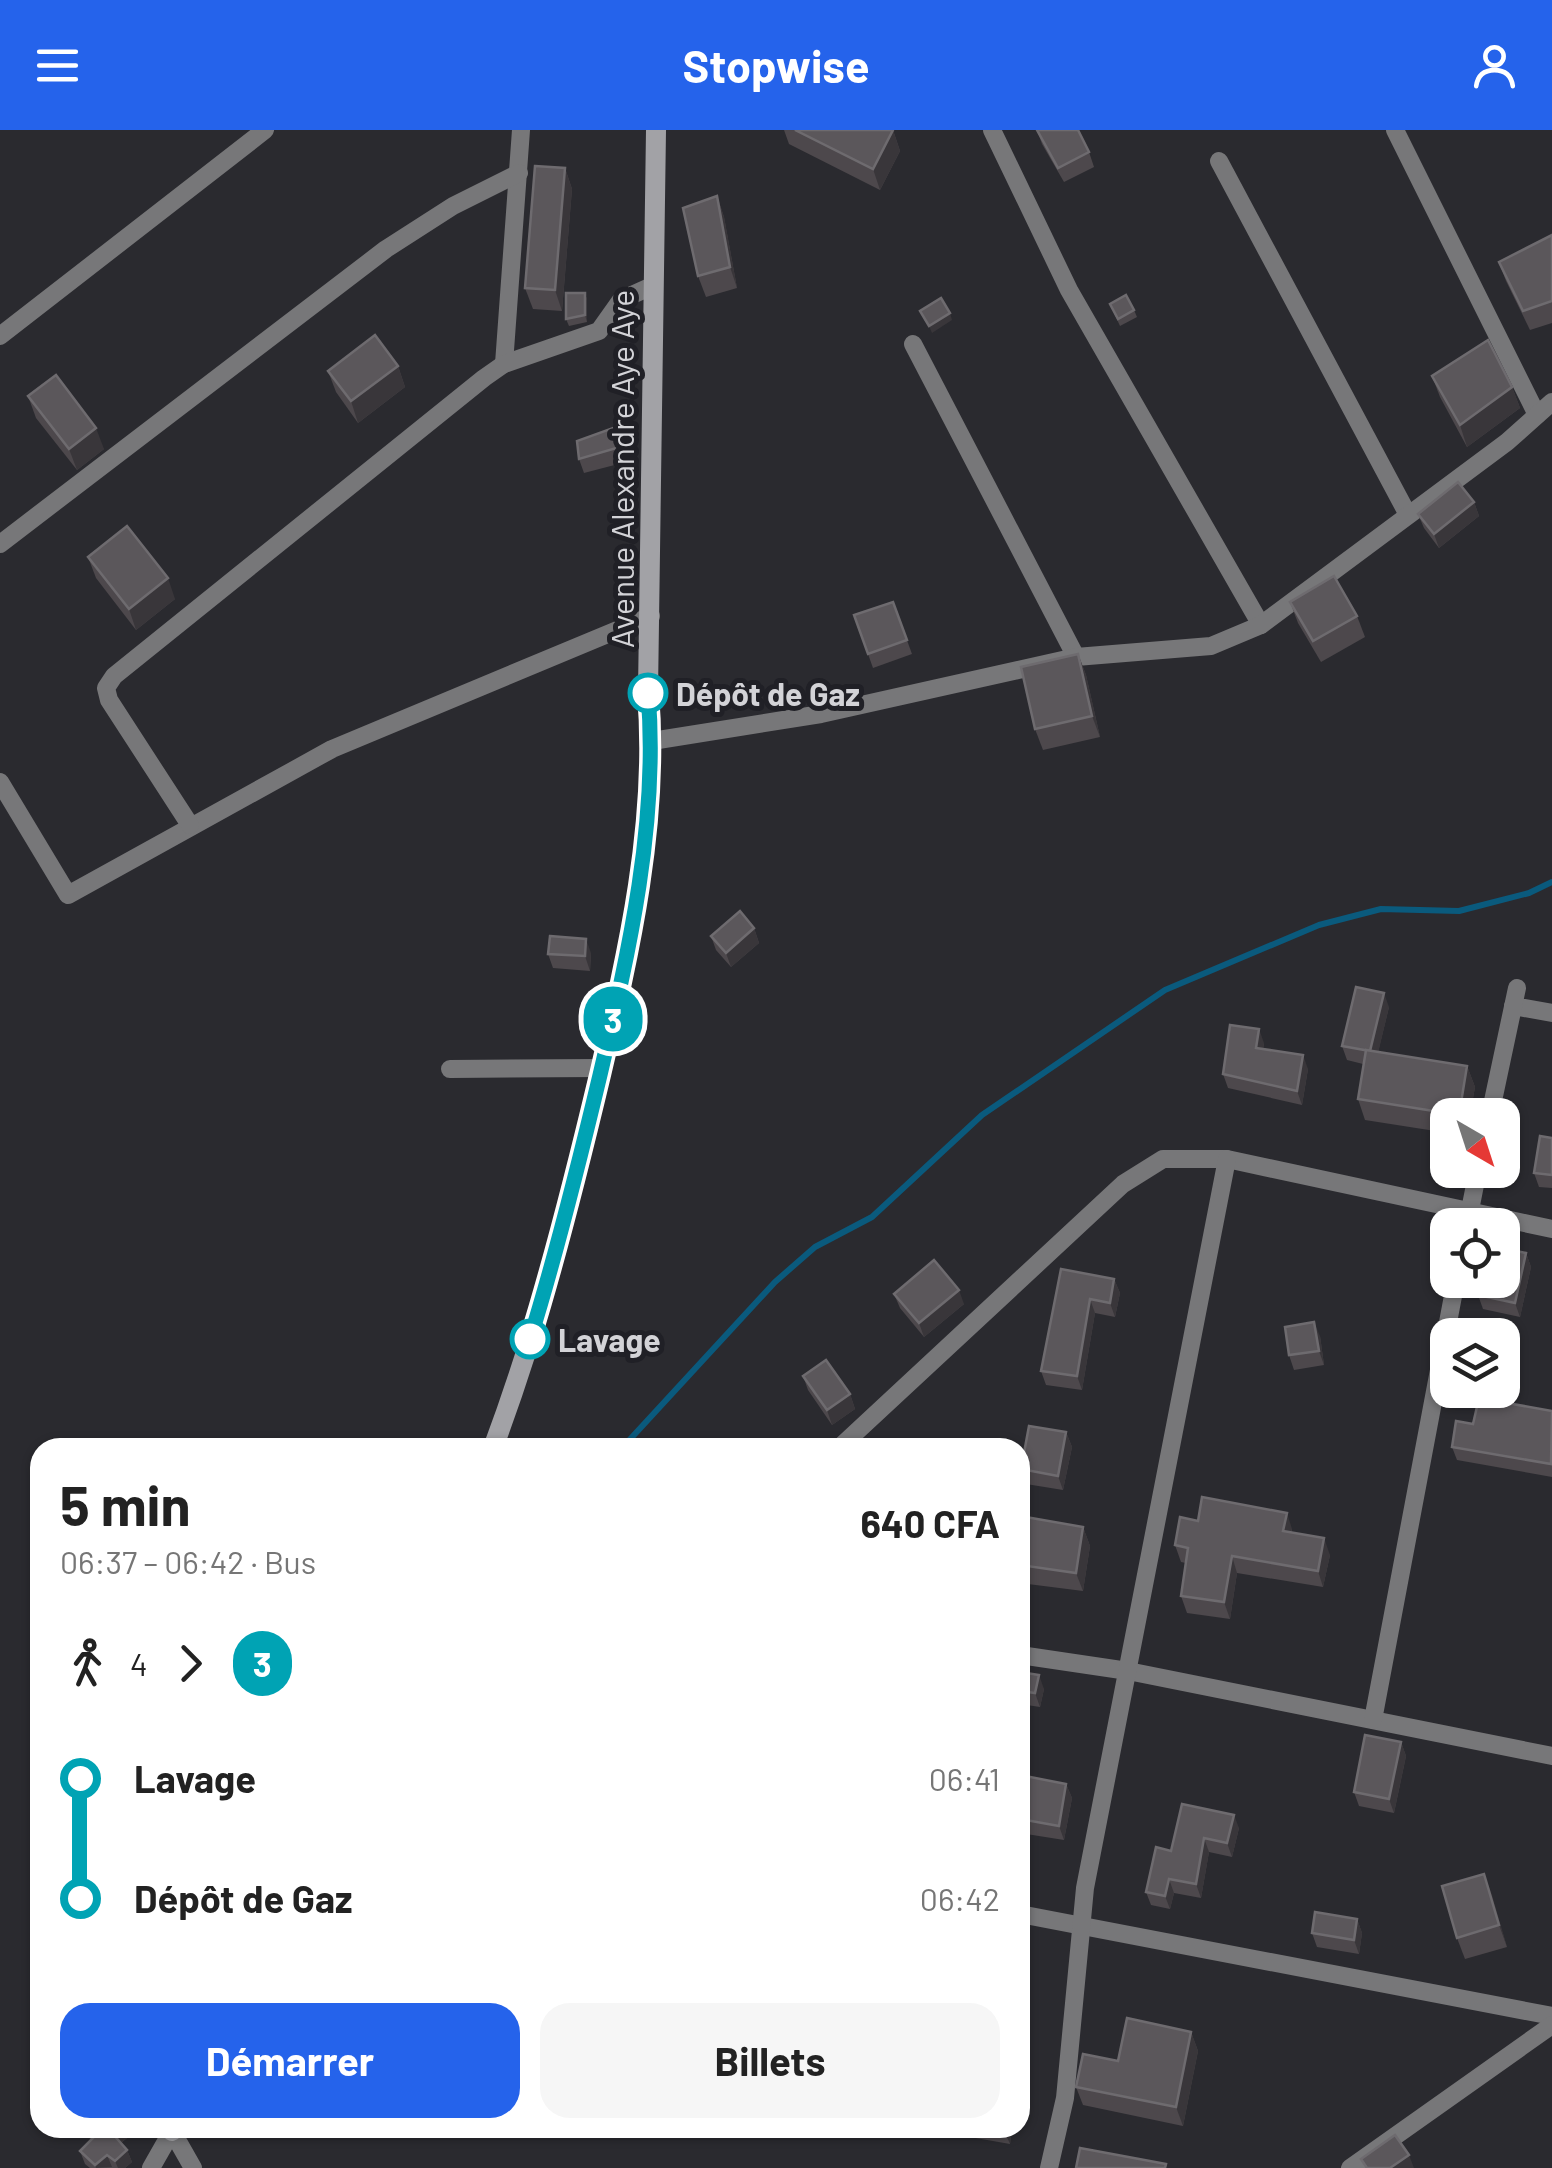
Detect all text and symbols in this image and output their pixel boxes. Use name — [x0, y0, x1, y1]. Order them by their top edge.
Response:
icon: menu — [30, 38, 85, 93]
text: Stopwise — [682, 38, 870, 92]
icon: person — [1467, 38, 1522, 93]
street label: Avenue Alexandre Aye Aye — [602, 290, 640, 648]
marker: Dépôt de Gaz — [629, 674, 667, 712]
place label: Dépôt de Gaz — [676, 674, 860, 712]
line badge: 3 — [580, 986, 646, 1052]
text: 3 — [604, 998, 622, 1040]
north arrow — [1430, 1098, 1520, 1188]
map controls — [1430, 1098, 1520, 1408]
button: locate — [1430, 1208, 1520, 1298]
button: layers — [1430, 1318, 1520, 1408]
marker: Lavage — [511, 1320, 549, 1358]
place label: Lavage — [558, 1320, 661, 1358]
text: 5 min — [60, 1471, 191, 1537]
text: 640 CFA — [860, 1500, 1000, 1546]
text: 06:37 – 06:42 · Bus — [60, 1542, 316, 1580]
icon: walk — [60, 1636, 115, 1691]
icon: forward — [163, 1636, 218, 1691]
text: 3 — [253, 1642, 272, 1684]
text: 4 — [130, 1644, 148, 1682]
text: Lavage — [134, 1755, 256, 1801]
text: 06:41 — [929, 1759, 1000, 1797]
text: Dépôt de Gaz — [134, 1875, 353, 1921]
text: 06:42 — [920, 1879, 1000, 1917]
button: Démarrer — [60, 2003, 520, 2118]
button: Billets — [540, 2003, 1000, 2118]

